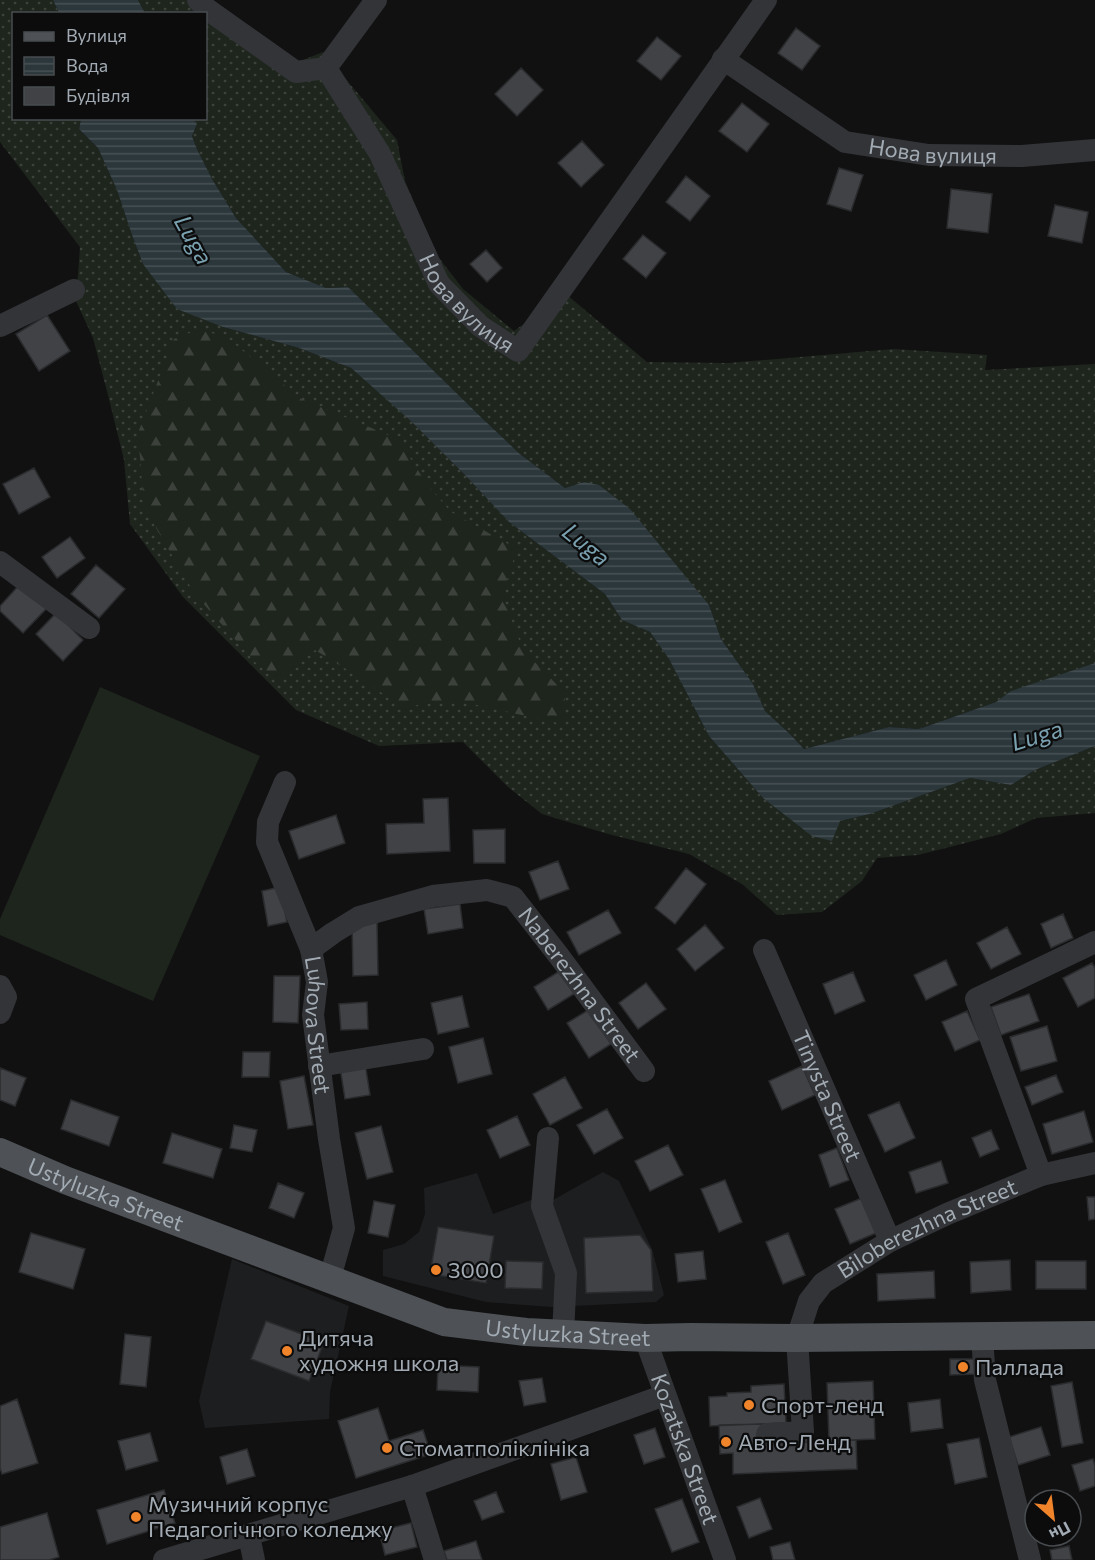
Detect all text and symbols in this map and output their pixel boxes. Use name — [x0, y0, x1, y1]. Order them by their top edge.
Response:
legend — [12, 12, 207, 120]
text: Вулиця — [66, 24, 127, 46]
text: Вода — [66, 54, 108, 76]
text: Будівля — [66, 84, 130, 106]
street label: Нова вулиця — [867, 132, 997, 169]
water label: Luga — [169, 209, 220, 269]
street label: Нова вулиця — [414, 249, 520, 358]
water label: Luga — [557, 516, 616, 572]
water label: Luga — [1007, 713, 1066, 756]
street label: Naberezhna Street — [513, 902, 647, 1067]
street label: Luhova Street — [299, 954, 337, 1096]
street label: Tinysta Street — [787, 1026, 868, 1165]
street label: Ustyluzka Street — [24, 1152, 188, 1236]
street label: Biloberezhna Street — [832, 1172, 1021, 1284]
place label: 3000 — [448, 1256, 504, 1283]
marker: 3000 — [429, 1263, 443, 1277]
street label: Ustyluzka Street — [484, 1313, 651, 1351]
place label: Дитяча художня школа — [299, 1324, 459, 1376]
marker: Дитяча художня школа — [280, 1344, 294, 1358]
place label: Паллада — [975, 1353, 1064, 1380]
marker: Паллада — [956, 1360, 970, 1374]
street label: Kozatska Street — [646, 1370, 725, 1528]
place label: Спорт-ленд — [761, 1391, 884, 1418]
marker: Спорт-ленд — [742, 1398, 756, 1412]
place label: Авто-Ленд — [738, 1428, 851, 1455]
place label: Стоматполіклініка — [399, 1434, 590, 1461]
marker: Авто-Ленд — [719, 1435, 733, 1449]
marker: Стоматполіклініка — [380, 1441, 394, 1455]
north arrow — [1023, 1488, 1083, 1548]
place label: Музичний корпус Педагогічного коледжу — [148, 1490, 393, 1542]
marker: Музичний корпус Педагогічного коледжу — [129, 1510, 143, 1524]
text: Пн — [1046, 1518, 1074, 1545]

